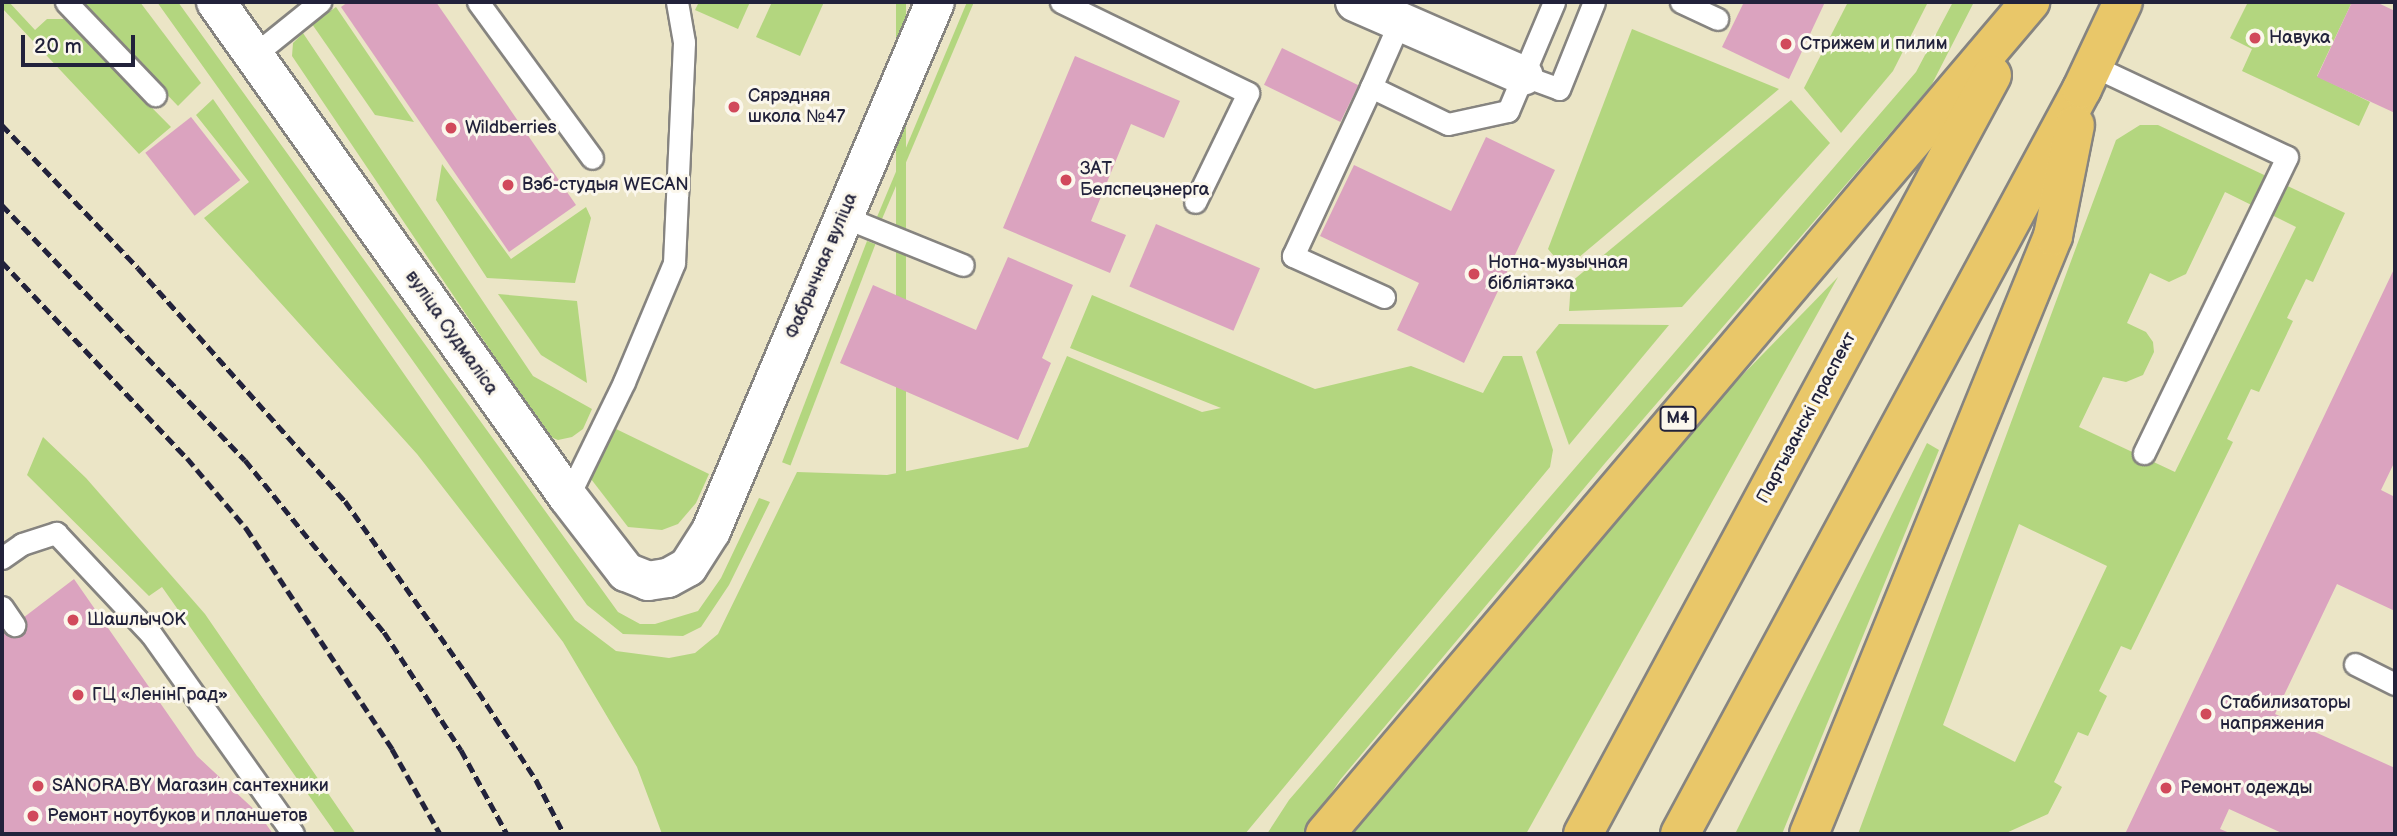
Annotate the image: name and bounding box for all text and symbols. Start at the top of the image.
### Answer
scale bar [24,21,138,65]
place label: Навука [2269,27,2331,49]
marker: Навука [2247,30,2263,46]
place label: Стрижем и пилим [1800,33,1948,55]
text: 20 m [34,34,82,59]
marker: Стрижем и пилим [1778,36,1794,52]
place label: Сярэдняя школа №47 [748,86,845,128]
marker: Сярэдняя школа №47 [726,99,742,115]
place label: Wildberries [465,117,557,139]
marker: Wildberries [443,120,459,136]
place label: ЗАТ Белспецэнерга [1080,159,1209,202]
marker: ЗАТ Белспецэнерга [1058,172,1074,188]
place label: Вэб-студыя WECAN [522,174,689,196]
marker: Вэб-студыя WECAN [500,177,516,193]
street label: Фабрычная вуліца [782,190,862,342]
place label: Нотна-музычная бібліятэка [1488,253,1628,296]
marker: Нотна-музычная бібліятэка [1466,266,1482,282]
street label: вуліца Судмаліса [400,267,502,399]
street label: Партызанскі праспект [1753,329,1861,507]
road number: М4 [1659,406,1697,432]
place label: ШашлычОК [87,609,186,631]
marker: ШашлычОК [65,612,81,628]
place label: ГЦ «ЛенінГрад» [92,684,228,706]
marker: ГЦ «ЛенінГрад» [70,687,86,703]
place label: Стабилизаторы напряжения [2220,693,2351,736]
marker: Стабилизаторы напряжения [2198,706,2214,722]
place label: SANORA.BY Магазин сантехники [52,775,329,797]
place label: Ремонт одежды [2180,777,2312,799]
marker: SANORA.BY Магазин сантехники [30,778,46,794]
marker: Ремонт одежды [2158,780,2174,796]
place label: Ремонт ноутбуков и планшетов [47,805,308,827]
marker: Ремонт ноутбуков и планшетов [25,808,41,824]

